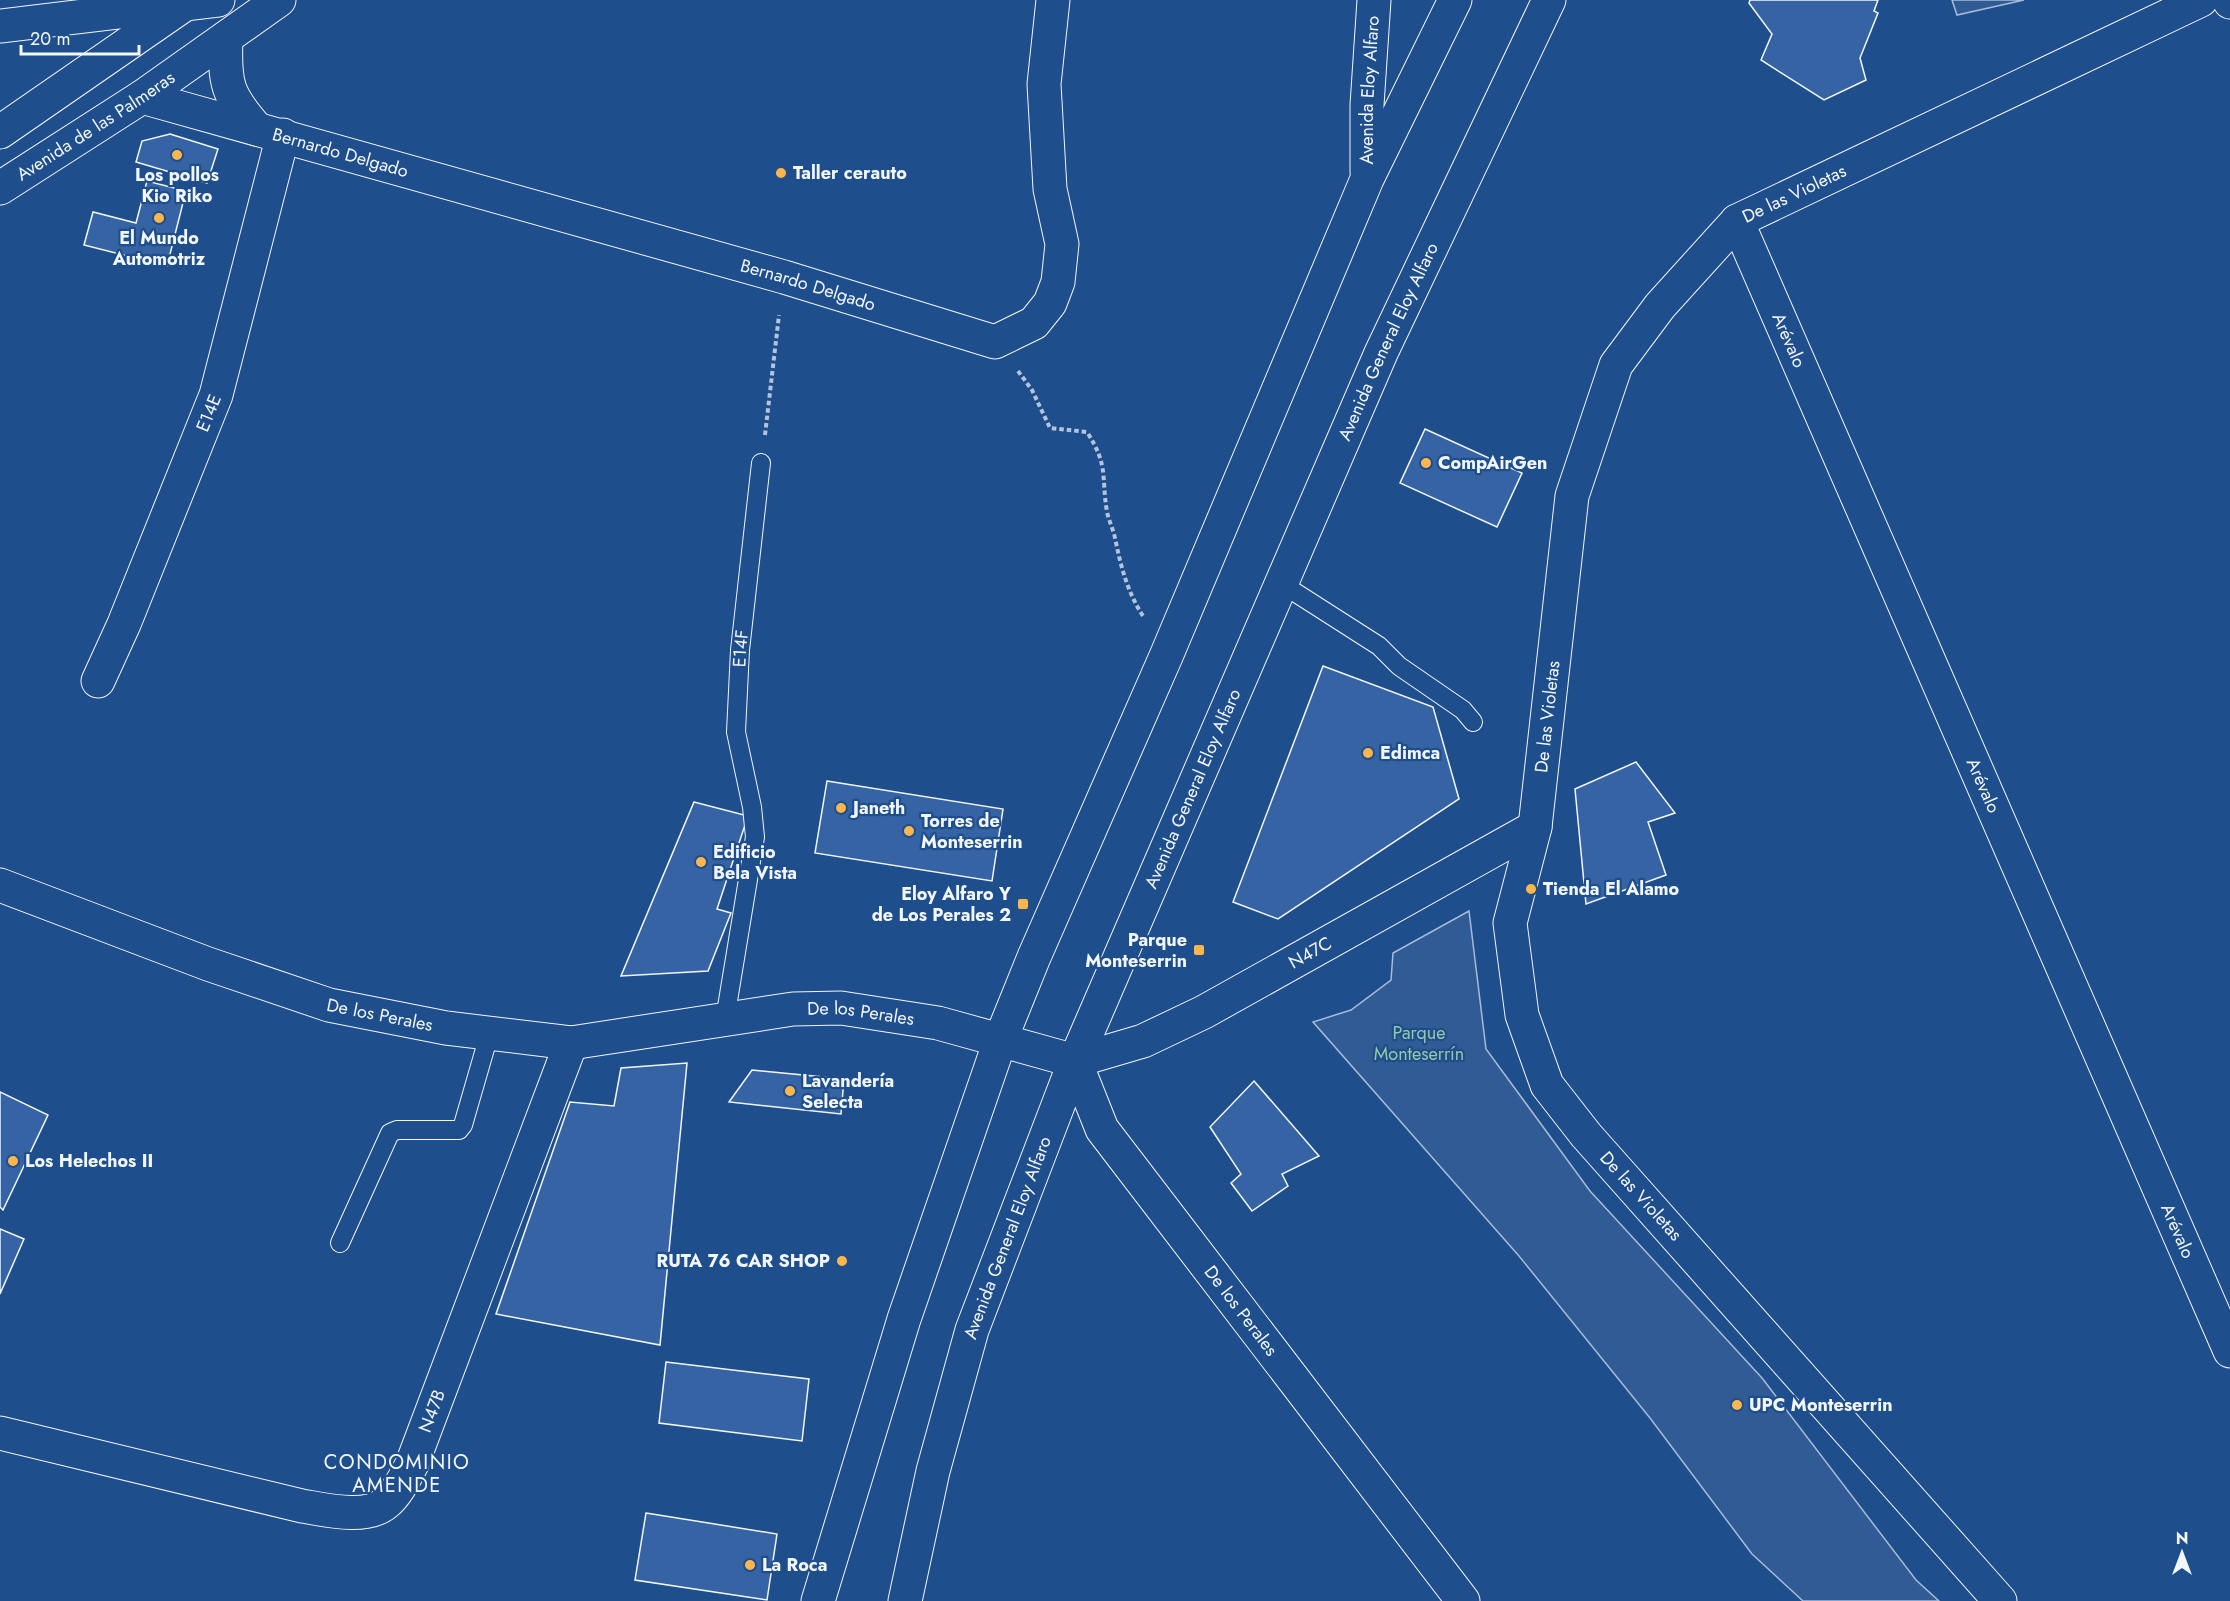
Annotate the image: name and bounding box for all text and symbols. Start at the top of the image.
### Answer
street label: Avenida Eloy Alfaro [1354,15,1386,164]
scale bar [21,18,140,56]
text: 20 m [30,26,70,52]
street label: Avenida de las Palmeras [11,65,180,187]
street label: Bernardo Delgado [269,121,411,184]
marker: Los pollos Kio Riko [170,148,184,162]
street label: De las Violetas [1738,158,1851,230]
place label: Taller cerauto [793,160,907,186]
place label: Los pollos Kio Riko [135,162,219,209]
marker: Taller cerauto [774,166,788,180]
marker: El Mundo Automotriz [152,211,166,225]
place label: El Mundo Automotriz [112,225,206,272]
street label: Avenida General Eloy Alfaro [1332,238,1445,445]
street label: Bernardo Delgado [737,252,879,318]
street label: Arévalo [1766,309,1812,372]
street label: E14E [190,390,228,436]
place label: CompAirGen [1438,450,1547,476]
marker: CompAirGen [1419,456,1433,470]
street label: E14F [726,628,755,668]
street label: De las Violetas [1528,659,1566,774]
street label: Avenida General Eloy Alfaro [1138,685,1247,893]
place label: Edimca [1380,740,1440,766]
marker: Edimca [1361,746,1375,760]
street label: Arévalo [1960,754,2007,817]
place label: Janeth [850,795,905,821]
marker: Janeth [834,801,848,815]
place label: Torres de Monteserrin [921,808,1023,855]
marker: Torres de Monteserrin [902,824,916,838]
place label: Edificio Bela Vista [713,839,797,886]
marker: Edificio Bela Vista [694,855,708,869]
place label: Tienda El Alamo [1543,876,1680,902]
place label: Eloy Alfaro Y de Los Perales 2 [872,881,1011,928]
marker: Tienda El Alamo [1524,882,1538,896]
marker: Eloy Alfaro Y de Los Perales 2 [1016,897,1030,911]
place label: Parque Monteserrin [1085,927,1187,974]
street label: N47C [1284,930,1337,975]
marker: Parque Monteserrin [1192,943,1206,957]
street label: De los Perales [324,992,435,1038]
street label: De los Perales [807,995,916,1032]
park label: Parque Monteserrín [1374,1020,1464,1067]
place label: Lavandería Selecta [802,1068,894,1115]
marker: Lavandería Selecta [783,1084,797,1098]
street label: Avenida General Eloy Alfaro [957,1132,1058,1342]
street label: De las Violetas [1594,1146,1688,1246]
place label: Los Helechos II [25,1148,153,1174]
marker: Los Helechos II [6,1154,20,1168]
street label: Arévalo [2154,1199,2201,1263]
place label: RUTA 76 CAR SHOP [656,1248,830,1274]
marker: RUTA 76 CAR SHOP [835,1254,849,1268]
street label: De los Perales [1198,1260,1284,1361]
street label: N47B [412,1386,452,1436]
place label: UPC Monteserrin [1749,1392,1893,1418]
marker: UPC Monteserrin [1730,1398,1744,1412]
district label: CONDOMINIO AMENDE [324,1448,470,1500]
north arrow [2152,1523,2212,1583]
text: N [2176,1527,2188,1550]
place label: La Roca [762,1552,827,1578]
marker: La Roca [743,1558,757,1572]

